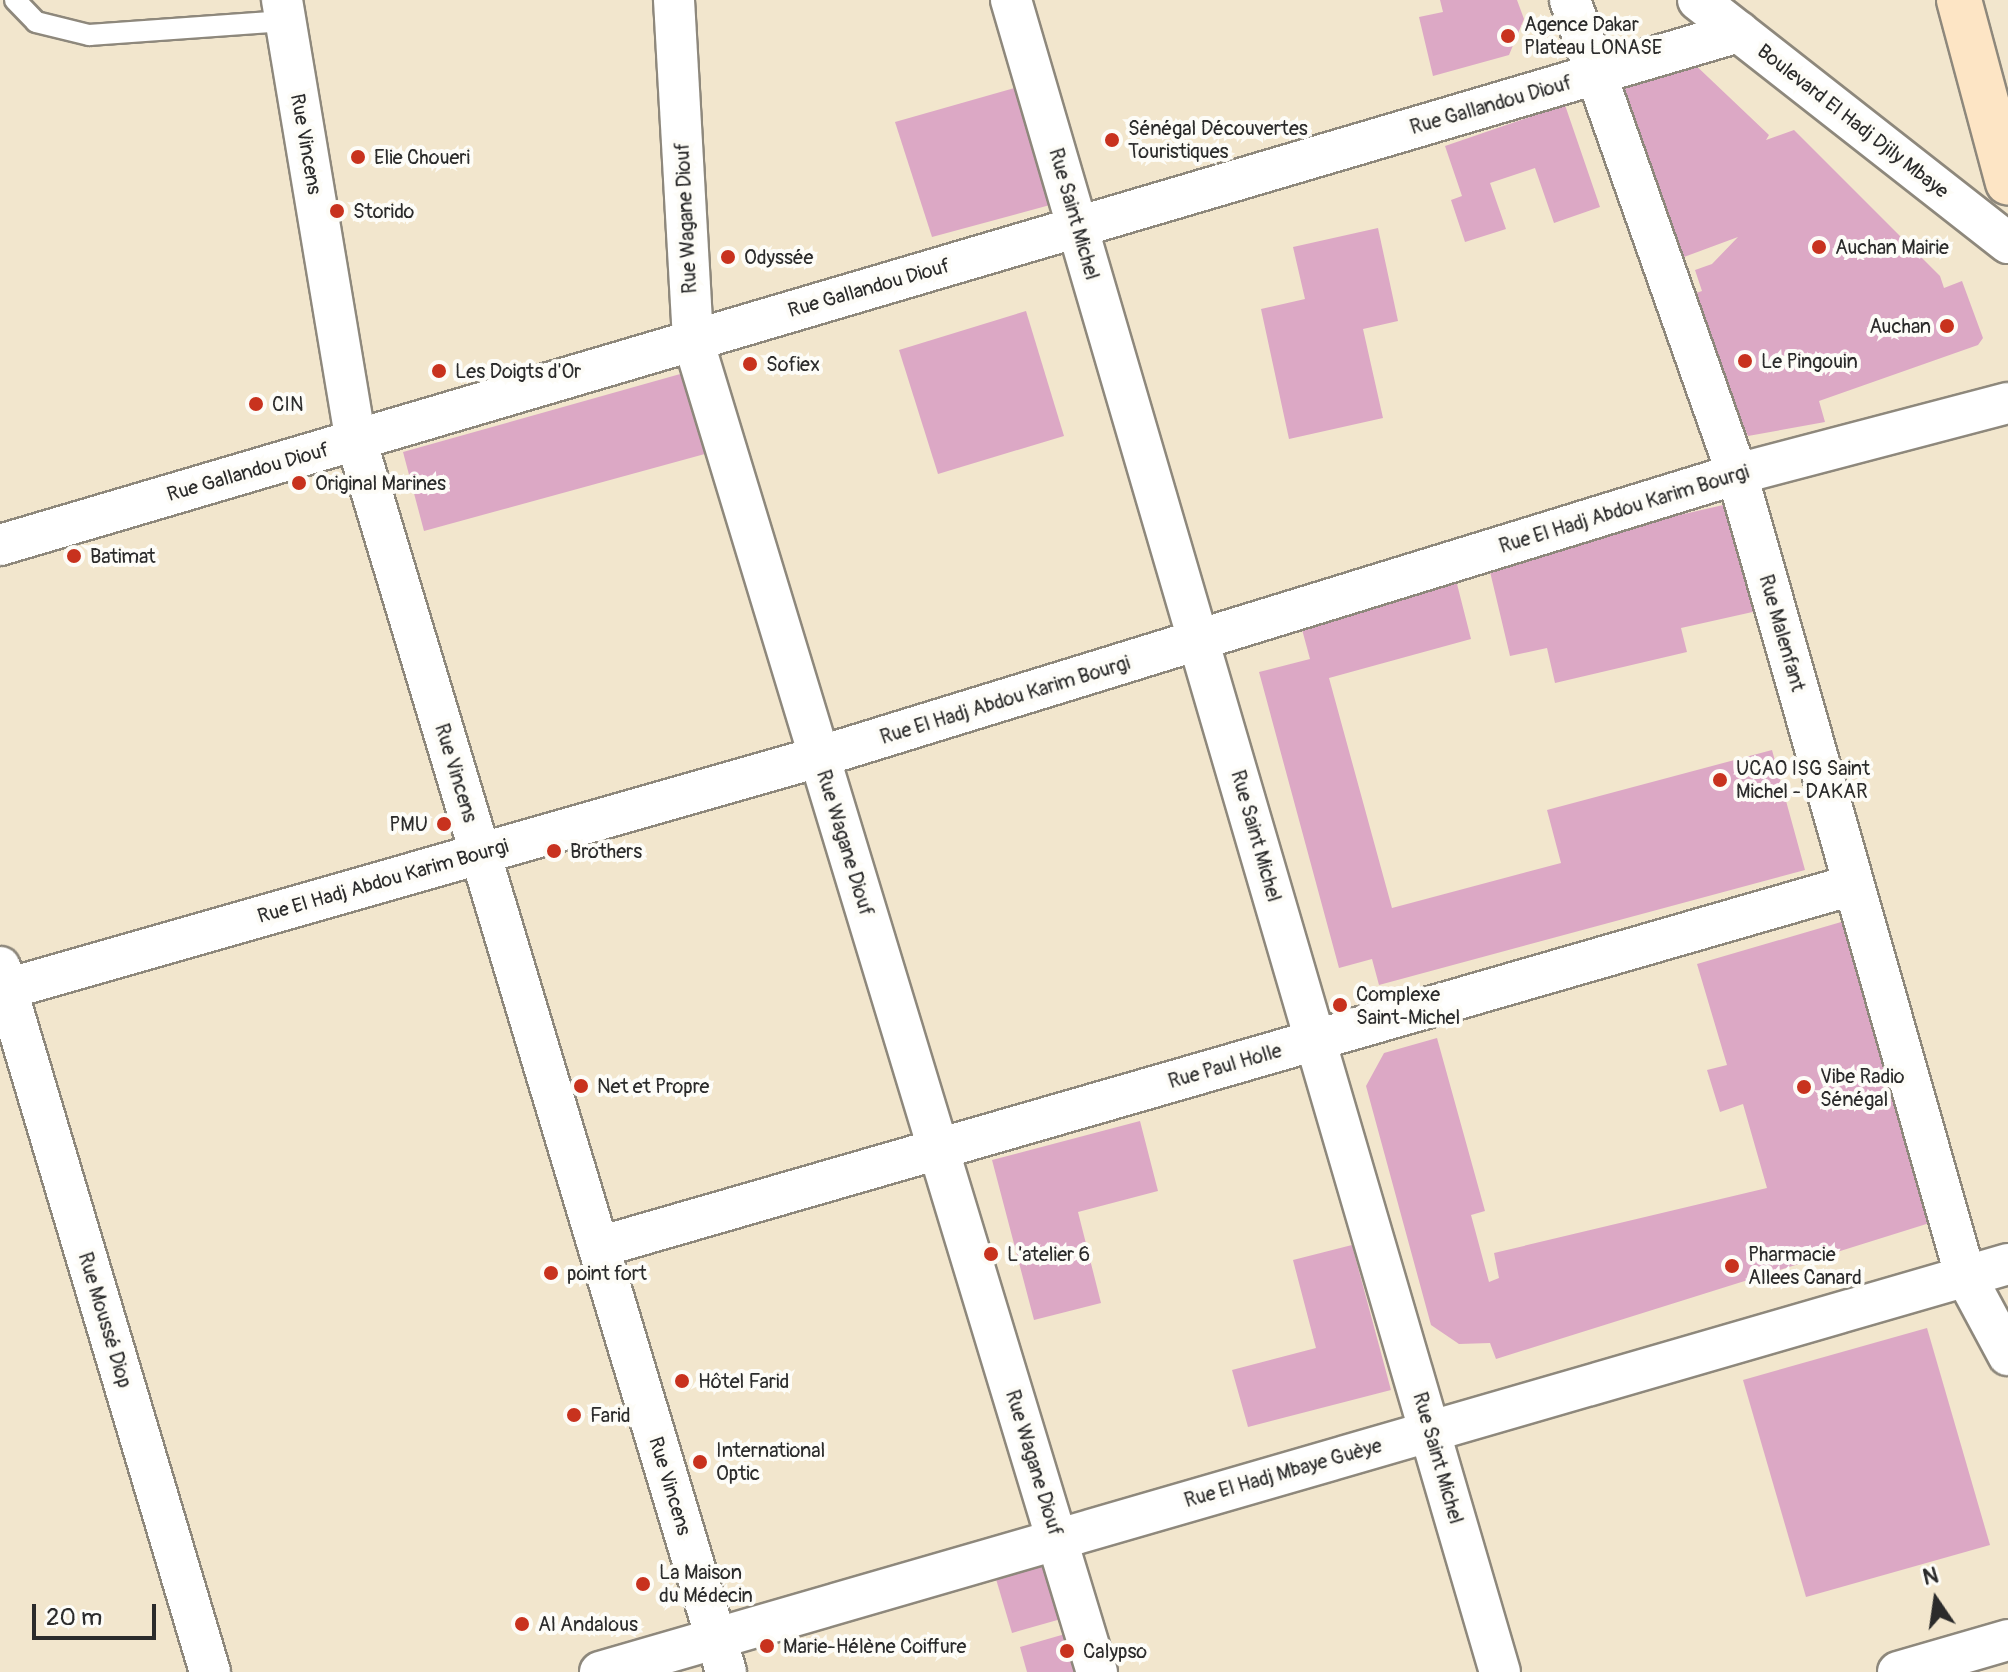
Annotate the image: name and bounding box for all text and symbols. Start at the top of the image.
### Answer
place label: Agence Dakar Plateau LONASE [1524,12,1662,59]
marker: Agence Dakar Plateau LONASE [1499,27,1517,45]
street label: Boulevard El Hadj Djily Mbaye [1753,39,1953,203]
street label: Rue Gallandou Diouf [1407,70,1575,140]
street label: Rue Vincens [285,92,327,196]
place label: Sénégal Découvertes Touristiques [1128,116,1308,163]
marker: Sénégal Découvertes Touristiques [1103,131,1121,149]
street label: Rue Wagane Diouf [670,142,702,294]
place label: Elie Choueri [374,145,470,169]
street label: Rue Saint Michel [1044,145,1104,283]
marker: Elie Choueri [349,148,367,166]
place label: Storido [353,199,414,223]
marker: Storido [328,202,346,220]
place label: Auchan Mairie [1835,235,1949,259]
marker: Auchan Mairie [1810,238,1828,256]
place label: Odyssée [744,245,813,269]
marker: Odyssée [719,248,737,266]
street label: Rue Gallandou Diouf [785,253,953,323]
place label: Auchan [1869,314,1931,338]
marker: Auchan [1938,317,1956,335]
place label: Le Pingouin [1761,349,1858,373]
place label: Sofiex [766,352,820,376]
marker: Le Pingouin [1736,352,1754,370]
marker: Sofiex [741,355,759,373]
place label: Les Doigts d'Or [455,359,581,383]
marker: Les Doigts d'Or [430,362,448,380]
place label: CIN [272,392,303,416]
marker: CIN [247,395,265,413]
street label: Rue Gallandou Diouf [164,437,332,507]
street label: Rue El Hadj Abdou Karim Bourgi [1496,460,1752,558]
place label: Original Marines [315,471,446,495]
marker: Original Marines [290,474,308,492]
place label: Batimat [90,544,156,568]
marker: Batimat [65,547,83,565]
street label: Rue Malenfant [1754,572,1810,694]
street label: Rue El Hadj Abdou Karim Bourgi [877,651,1133,749]
street label: Rue Vincens [430,721,482,825]
place label: UCAO ISG Saint Michel - DAKAR [1736,756,1870,803]
street label: Rue Wagane Diouf [811,767,879,919]
street label: Rue Saint Michel [1226,767,1286,905]
marker: UCAO ISG Saint Michel - DAKAR [1711,771,1729,789]
place label: PMU [389,812,428,836]
marker: PMU [435,815,453,833]
street label: Rue El Hadj Abdou Karim Bourgi [255,834,511,928]
place label: Brothers [570,839,642,863]
marker: Brothers [545,842,563,860]
place label: Complexe Saint-Michel [1356,982,1460,1029]
marker: Complexe Saint-Michel [1331,996,1349,1014]
street label: Rue Paul Holle [1165,1038,1285,1094]
place label: Vibe Radio Sénégal [1820,1064,1905,1111]
place label: Net et Propre [597,1074,709,1098]
marker: Net et Propre [572,1077,590,1095]
marker: Vibe Radio Sénégal [1795,1078,1813,1096]
place label: L'atelier 6 [1007,1242,1090,1266]
place label: Pharmacie Allees Canard [1748,1242,1862,1289]
marker: L'atelier 6 [982,1245,1000,1263]
street label: Rue Moussé Diop [73,1249,137,1391]
marker: Pharmacie Allees Canard [1723,1257,1741,1275]
place label: point fort [567,1261,647,1285]
marker: point fort [542,1264,560,1282]
place label: Hôtel Farid [698,1369,789,1393]
marker: Hôtel Farid [673,1372,691,1390]
street label: Rue Wagane Diouf [1000,1387,1068,1539]
street label: Rue Saint Michel [1408,1389,1468,1527]
place label: Farid [590,1403,631,1427]
marker: Farid [565,1406,583,1424]
street label: Rue El Hadj Mbaye Guèye [1181,1433,1385,1513]
street label: Rue Vincens [644,1434,696,1538]
place label: International Optic [716,1438,825,1485]
marker: International Optic [691,1453,709,1471]
place label: La Maison du Médecin [659,1560,753,1607]
north arrow [1896,1560,1976,1640]
text: N [1920,1561,1941,1592]
marker: La Maison du Médecin [634,1575,652,1593]
scale bar [36,1588,160,1638]
text: 20 m [46,1603,102,1632]
place label: Al Andalous [538,1612,638,1636]
marker: Al Andalous [513,1615,531,1633]
place label: Marie-Hélène Coiffure [783,1634,966,1658]
marker: Marie-Hélène Coiffure [758,1637,776,1655]
place label: Calypso [1083,1639,1147,1663]
marker: Calypso [1058,1642,1076,1660]

